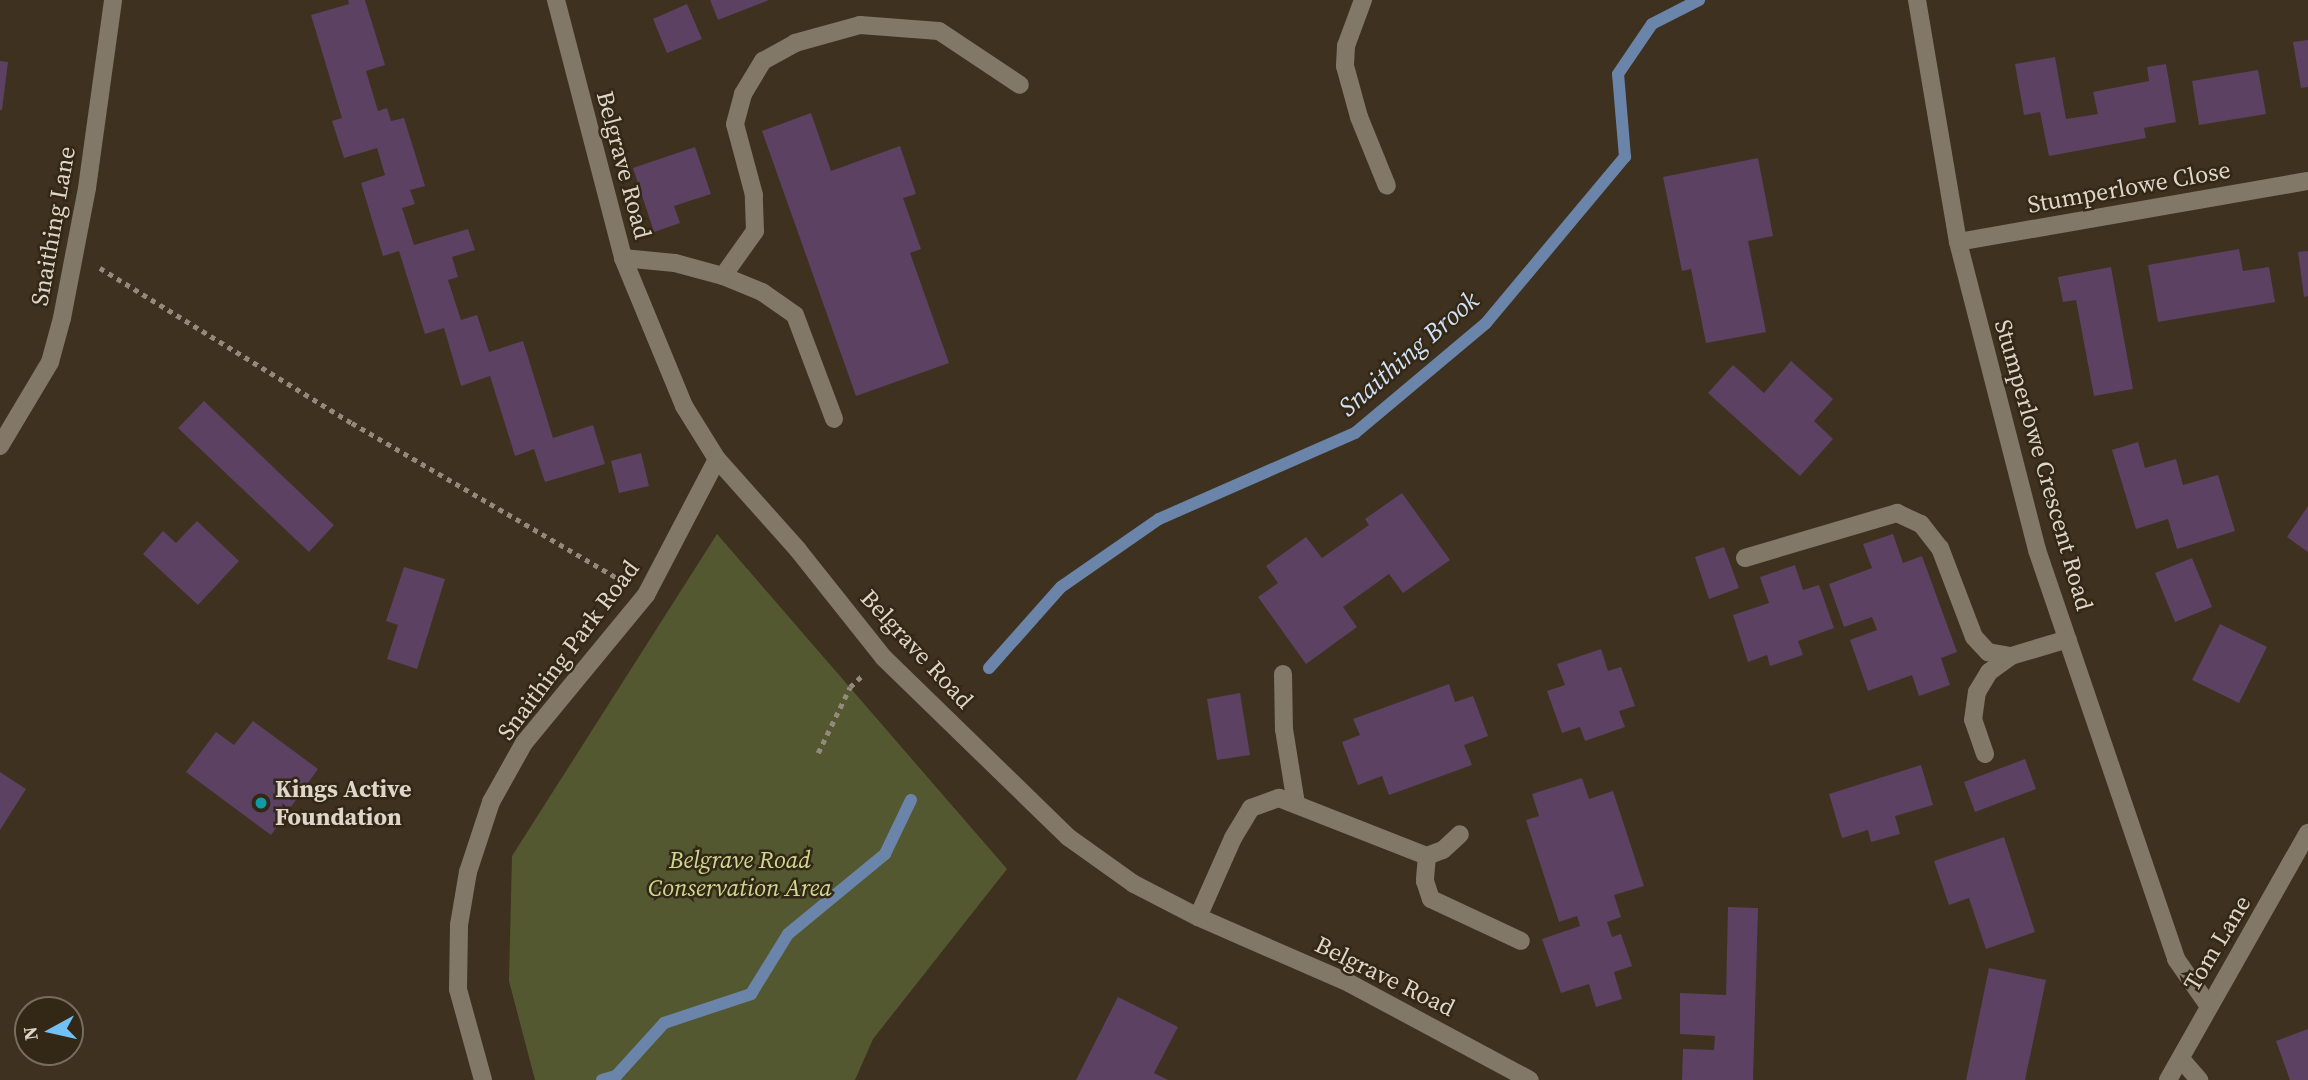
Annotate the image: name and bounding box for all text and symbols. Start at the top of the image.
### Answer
street label: Belgrave Road [590,88,658,242]
street label: Snaithing Lane [25,144,81,308]
street label: Stumperlowe Close [2025,155,2233,219]
water label: Snaithing Brook [1333,285,1485,423]
street label: Stumperlowe Crescent Road [1989,316,2099,614]
street label: Snaithing Park Road [491,555,645,745]
street label: Belgrave Road [855,584,979,714]
place label: Kings Active Foundation [275,775,412,831]
marker: Kings Active Foundation [253,795,269,811]
park label: Belgrave Road Conservation Area [648,846,832,902]
street label: Tom Lane [2177,890,2257,996]
street label: Belgrave Road [1310,930,1460,1022]
north arrow [14,996,84,1066]
text: N [16,1025,44,1042]

